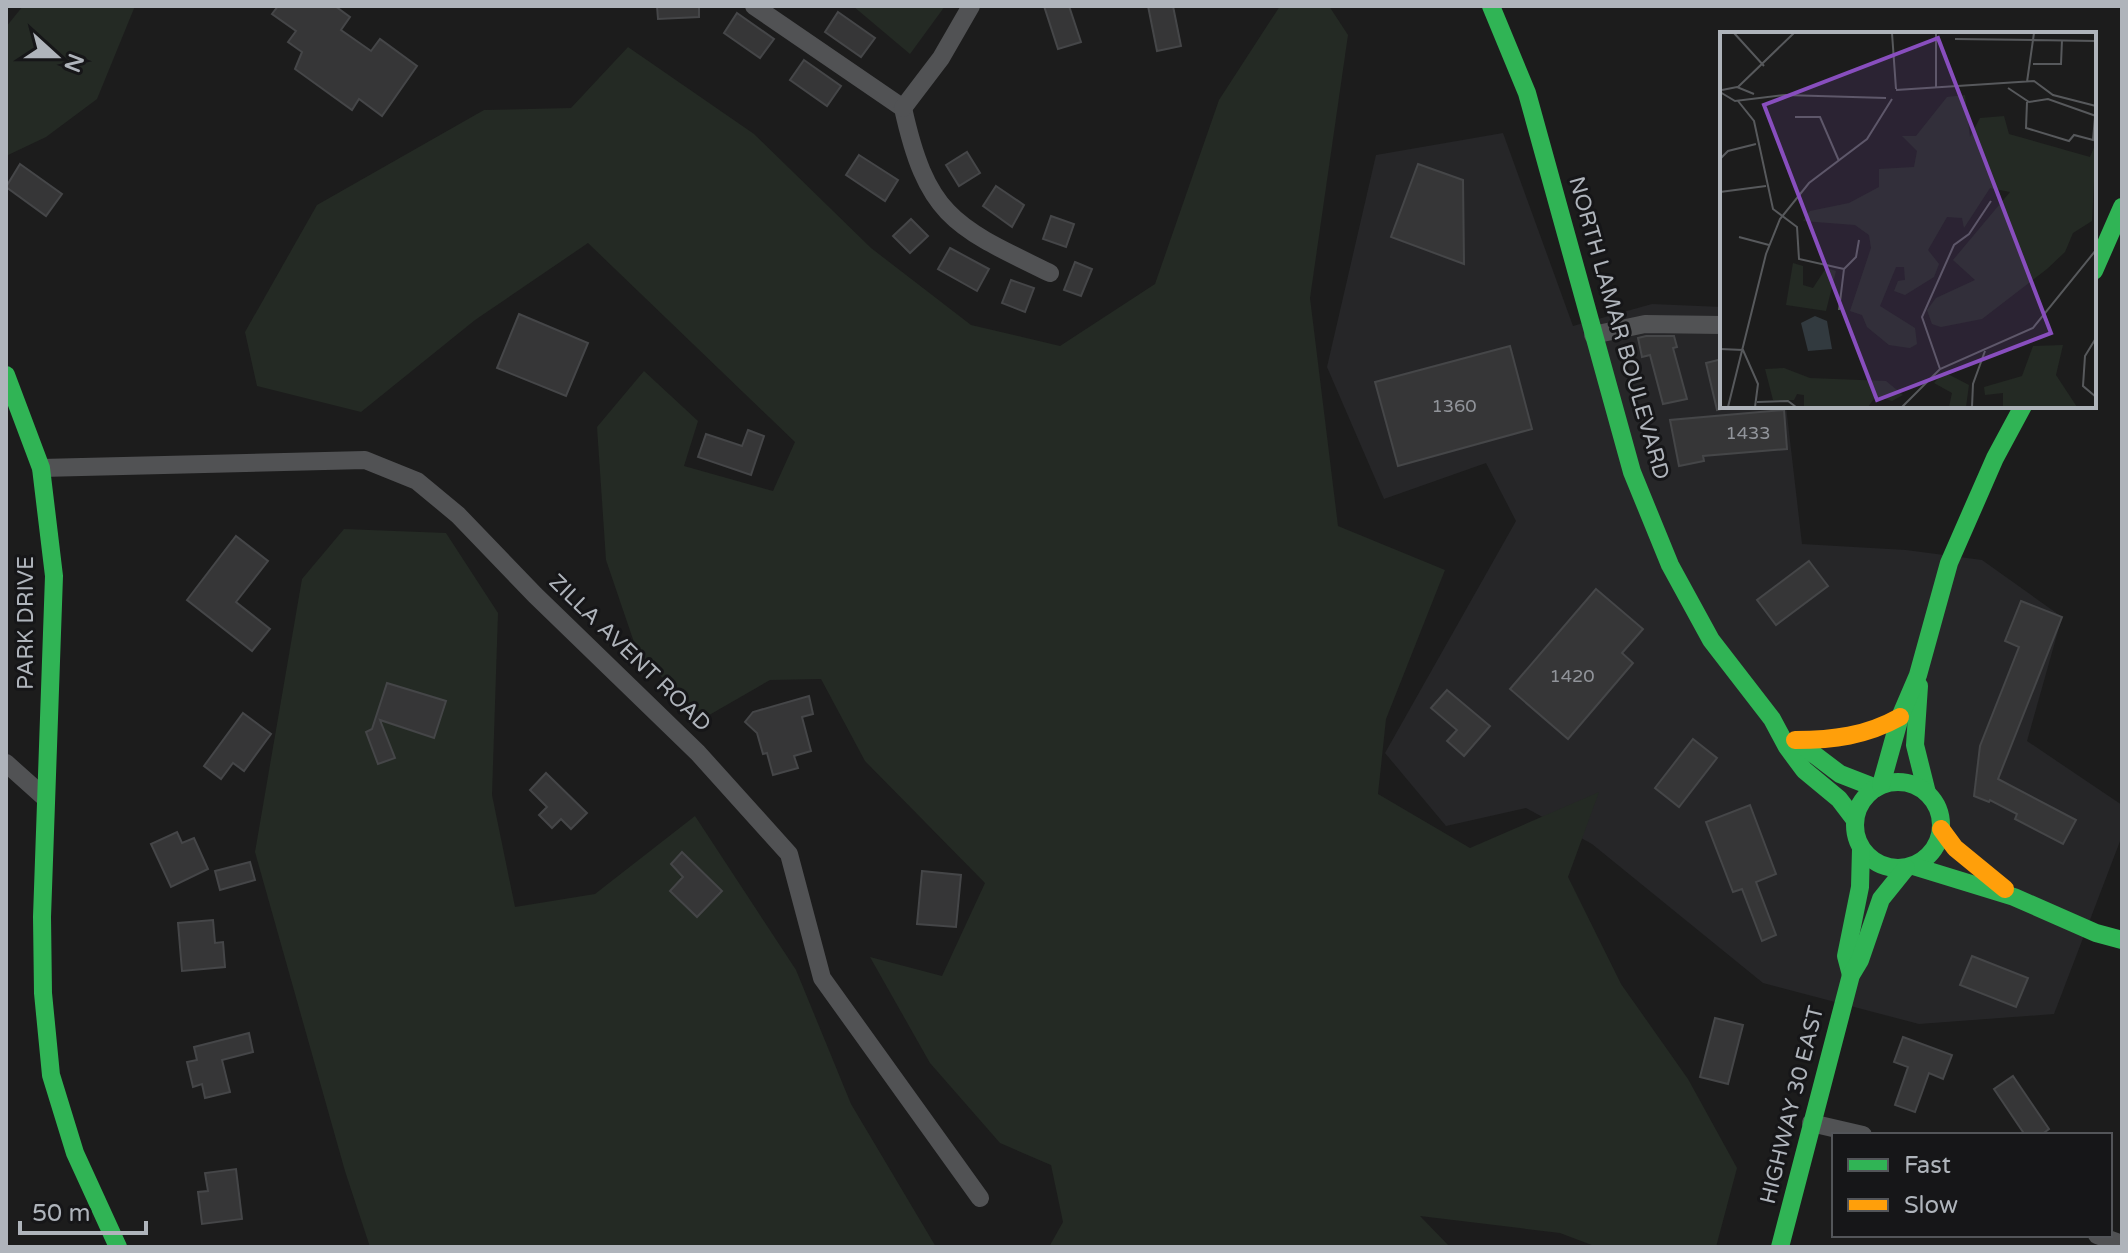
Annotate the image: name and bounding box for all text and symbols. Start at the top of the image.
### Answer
north arrow [16,16,96,96]
inset map [1720,32,2096,408]
text: N [58,50,89,76]
street label: NORTH LAMAR BOULEVARD [1563,173,1675,483]
house number: 1360 [1431,395,1477,417]
house number: 1433 [1725,422,1771,444]
street label: PARK DRIVE [13,556,39,690]
street label: ZILLA AVENT ROAD [544,569,716,737]
house number: 1420 [1549,665,1595,687]
street label: HIGHWAY 30 EAST [1755,1003,1829,1207]
legend [1832,1133,2112,1237]
text: Fast [1904,1151,1951,1180]
scale bar [20,1185,146,1235]
text: Slow [1904,1191,1958,1220]
text: 50 m [32,1199,90,1228]

